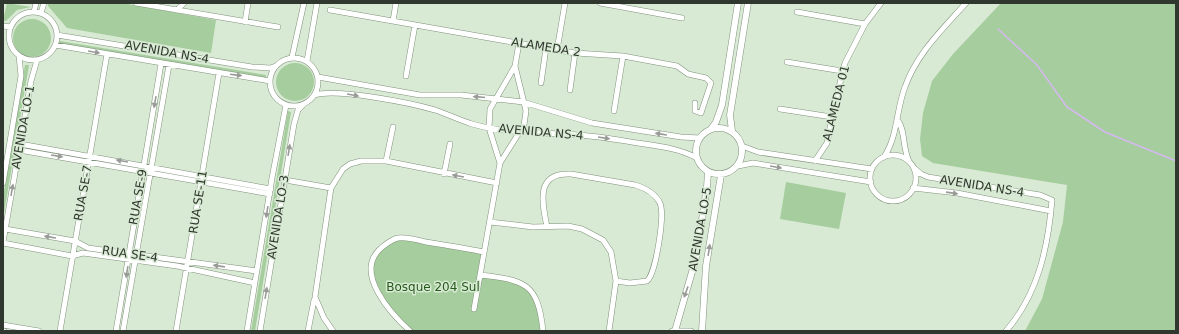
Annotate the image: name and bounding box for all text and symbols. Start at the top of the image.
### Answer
street label: ALAMEDA 2 [510,35,582,59]
street label: AVENIDA NS-4 [124,38,210,66]
one-way arrow [88,49,100,55]
street label: ALAMEDA 01 [820,64,852,142]
one-way arrow [230,72,242,78]
street label: AVENIDA LO-1 [9,84,37,170]
one-way arrow [347,92,359,98]
one-way arrow [473,93,485,100]
one-way arrow [151,96,157,108]
street label: AVENIDA NS-4 [498,121,584,143]
one-way arrow [655,131,667,137]
one-way arrow [598,135,610,141]
one-way arrow [287,144,293,157]
one-way arrow [51,153,63,159]
one-way arrow [116,158,128,164]
street label: RUA SE-7 [71,164,95,222]
one-way arrow [770,164,782,170]
street label: RUA SE-9 [126,168,150,226]
street label: RUA SE-11 [186,169,210,235]
street label: AVENIDA NS-4 [939,172,1025,200]
one-way arrow [452,173,465,179]
street label: AVENIDA LO-3 [264,174,292,260]
one-way arrow [9,184,15,196]
street label: AVENIDA LO-5 [686,186,714,272]
one-way arrow [946,190,958,196]
one-way arrow [264,206,270,218]
one-way arrow [44,234,56,240]
street label: RUA SE-4 [101,243,159,265]
one-way arrow [706,244,712,256]
one-way arrow [213,263,225,269]
one-way arrow [124,266,130,278]
park label: Bosque 204 Sul [386,280,480,294]
one-way arrow [263,286,269,299]
one-way arrow [683,286,689,298]

